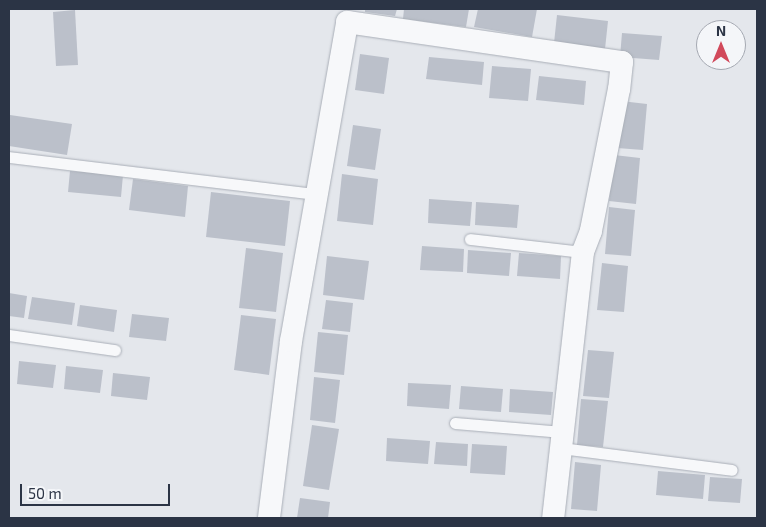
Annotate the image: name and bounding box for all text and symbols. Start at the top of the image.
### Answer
north arrow [696,20,746,70]
text: N [716,22,726,39]
scale bar [22,474,172,506]
text: 50 m [28,484,62,502]

